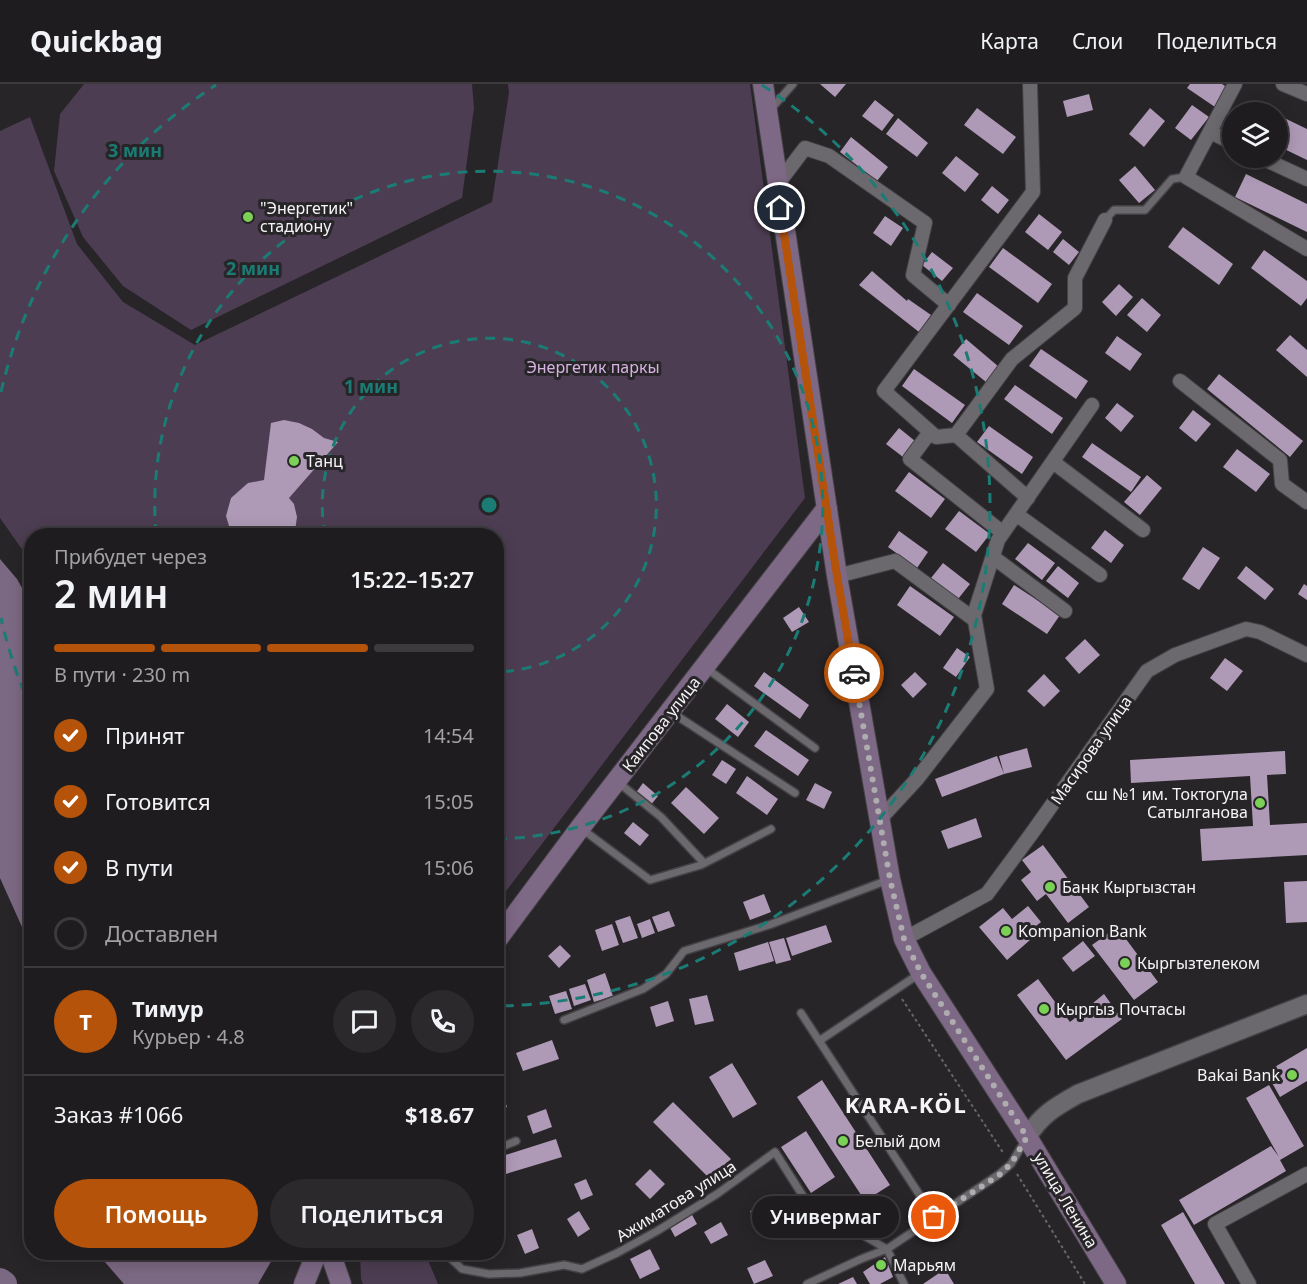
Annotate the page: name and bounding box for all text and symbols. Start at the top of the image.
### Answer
text: Quickbag [30,22,163,60]
text: Карта [980,27,1039,55]
text: Слои [1072,27,1123,55]
text: Поделиться [1156,27,1277,55]
map controls [1222,102,1288,168]
button: layers [1222,102,1288,168]
text: 3 мин [108,138,162,162]
pin [754,182,805,233]
icon: home [763,191,796,224]
place label: "Энергетик" стадиону [260,197,353,237]
marker: "Энергетик" стадиону [241,210,255,224]
text: 2 мин [226,256,280,280]
park label: Энергетик паркы [526,356,660,378]
text: 1 мин [344,374,398,398]
place label: Танц [306,450,343,472]
marker: Танц [287,454,301,468]
centre of rings [479,495,499,515]
text: Прибудет через [54,543,207,570]
text: 15:22–15:27 [350,564,474,594]
text: 2 мин [54,566,169,619]
courier [824,643,884,703]
icon: car [838,657,871,690]
text: В пути · 230 m [54,661,190,688]
street label: Каипова улица [617,672,705,776]
street label: Масирова улица [1045,691,1137,809]
icon: check [54,719,87,752]
text: Принят [105,720,185,750]
text: 14:54 [423,722,474,749]
place label: сш №1 им. Токтогула Сатылганова [1086,783,1248,823]
icon: check [54,785,87,818]
text: Готовится [105,786,211,816]
text: 15:05 [423,788,474,815]
marker: сш №1 им. Токтогула Сатылганова [1253,796,1267,810]
icon: check [54,851,87,884]
text: В пути [105,852,173,882]
text: 15:06 [423,854,474,881]
place label: Банк Кыргызстан [1062,876,1196,898]
marker: Банк Кыргызстан [1043,880,1057,894]
text: Доставлен [105,918,218,948]
place label: Kompanion Bank [1018,920,1147,942]
marker: Kompanion Bank [999,924,1013,938]
place label: Кыргызтелеком [1137,952,1260,974]
marker: Кыргызтелеком [1118,956,1132,970]
button: chat [333,990,396,1053]
button: phone [411,990,474,1053]
text: Тимур [132,993,204,1023]
place label: Кыргыз Почтасы [1056,998,1186,1020]
marker: Кыргыз Почтасы [1037,1002,1051,1016]
text: Т [79,1006,92,1036]
text: Курьер · 4.8 [132,1023,245,1050]
place label: Bakai Bank [1197,1064,1280,1086]
marker: Bakai Bank [1285,1068,1299,1082]
district label: KARA-KÖL [845,1089,967,1119]
text: Заказ #1066 [54,1099,183,1129]
text: $18.67 [405,1099,474,1129]
place label: Белый дом [855,1130,941,1152]
marker: Белый дом [836,1134,850,1148]
street label: улица Ленина [1029,1148,1103,1252]
street label: Ажиматова улица [612,1155,740,1247]
button: Помощь [54,1179,258,1248]
button: Поделиться [270,1179,474,1248]
pin [908,1191,959,1242]
callout: Универмаг [751,1196,898,1238]
icon: bag [917,1200,950,1233]
text: Универмаг [770,1203,881,1230]
place label: Марьям [893,1254,956,1276]
marker: Марьям [874,1258,888,1272]

